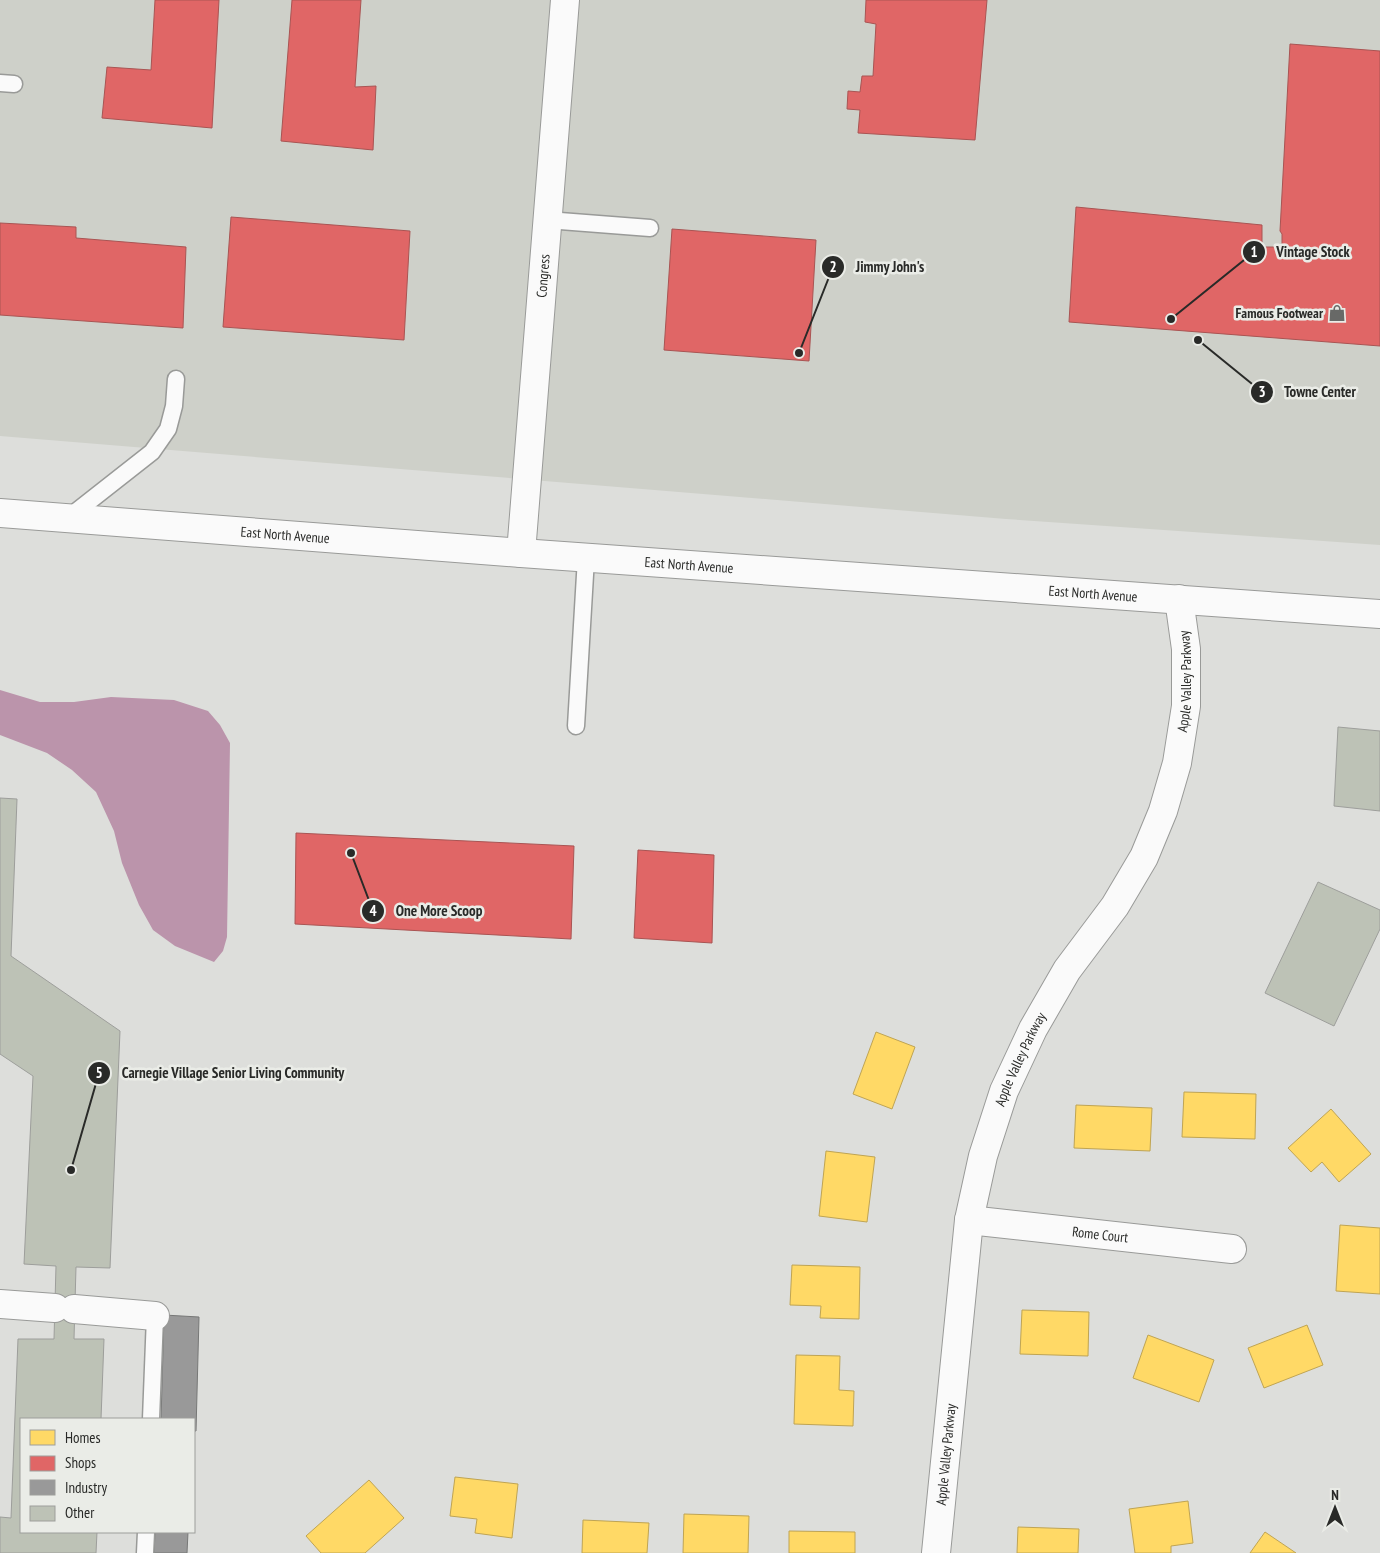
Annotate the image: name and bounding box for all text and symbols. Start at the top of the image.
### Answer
callout: Vintage Stock [1242,237,1360,267]
text: 1 [1250,242,1258,261]
text: Vintage Stock [1275,242,1351,261]
callout: Jimmy John's [820,252,934,282]
street label: Congress [532,253,554,298]
text: 2 [829,257,837,276]
text: Jimmy John's [855,257,924,276]
shop icon: Famous Footwear [1327,303,1347,323]
place label: Famous Footwear [1236,304,1324,322]
callout: Towne Center [1249,377,1366,407]
text: 3 [1258,382,1266,401]
text: Towne Center [1284,382,1357,401]
street label: East North Avenue [240,523,330,547]
street label: East North Avenue [644,553,734,577]
street label: East North Avenue [1048,581,1138,606]
street label: Apple Valley Parkway [1173,629,1195,733]
callout: One More Scoop [361,896,492,926]
text: 4 [369,901,377,920]
text: One More Scoop [396,901,483,920]
street label: Apple Valley Parkway [991,1008,1050,1108]
callout: Carnegie Village Senior Living Community [87,1058,355,1088]
text: 5 [95,1063,103,1082]
text: Carnegie Village Senior Living Community [122,1063,345,1082]
street label: Rome Court [1071,1222,1129,1247]
street label: Apple Valley Parkway [932,1402,960,1506]
legend [20,1418,195,1533]
text: Homes [65,1428,101,1447]
text: Shops [65,1453,96,1472]
text: Industry [65,1478,107,1497]
north arrow [1310,1483,1360,1533]
text: N [1331,1486,1339,1504]
text: Other [65,1503,95,1522]

